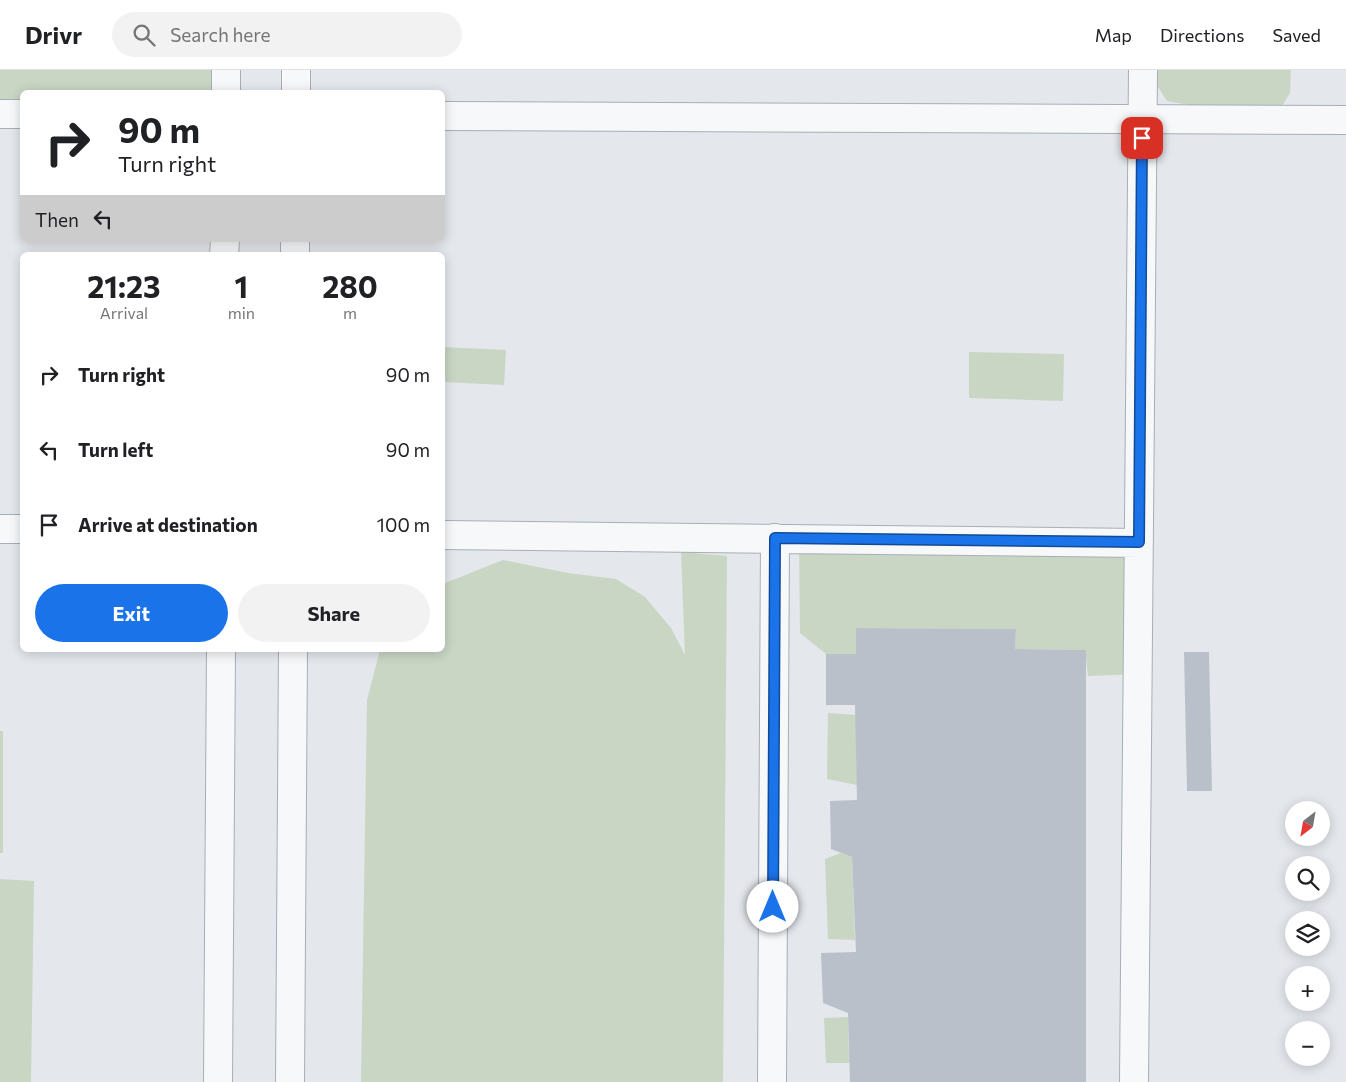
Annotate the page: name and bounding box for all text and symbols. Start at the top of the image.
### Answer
search box [112,12,462,57]
text: Drivr [25,20,82,49]
icon: search [130,21,158,49]
text: Search here [170,23,271,46]
text: Map [1095,24,1132,46]
text: Directions [1160,24,1244,46]
text: Saved [1272,24,1321,46]
text: 90 m [118,107,200,150]
icon: right [35,110,100,175]
pin [1121,117,1163,159]
icon: arrive [1128,124,1156,152]
text: Turn right [118,150,216,177]
icon: left [89,205,117,233]
text: Then [35,208,79,231]
text: 21:23 [87,267,160,304]
text: 1 [235,267,248,304]
text: 280 [322,267,378,304]
text: Arrival [100,303,148,322]
text: min [228,303,255,322]
text: m [343,303,357,322]
icon: right [35,361,63,389]
text: Turn right [78,363,165,386]
text: 90 m [386,363,430,386]
icon: left [35,436,63,464]
text: Turn left [78,438,153,461]
text: 90 m [386,438,430,461]
icon: arrive [35,511,63,539]
text: Arrive at destination [78,513,258,536]
text: 100 m [377,513,430,536]
button: Exit [35,584,228,642]
button: Share [238,584,430,642]
north arrow [1285,801,1330,846]
map controls [1285,801,1330,1066]
button: search [1285,856,1330,901]
position arrow [746,880,798,932]
button: layers [1285,911,1330,956]
button: + [1285,966,1330,1011]
button: − [1285,1021,1330,1066]

